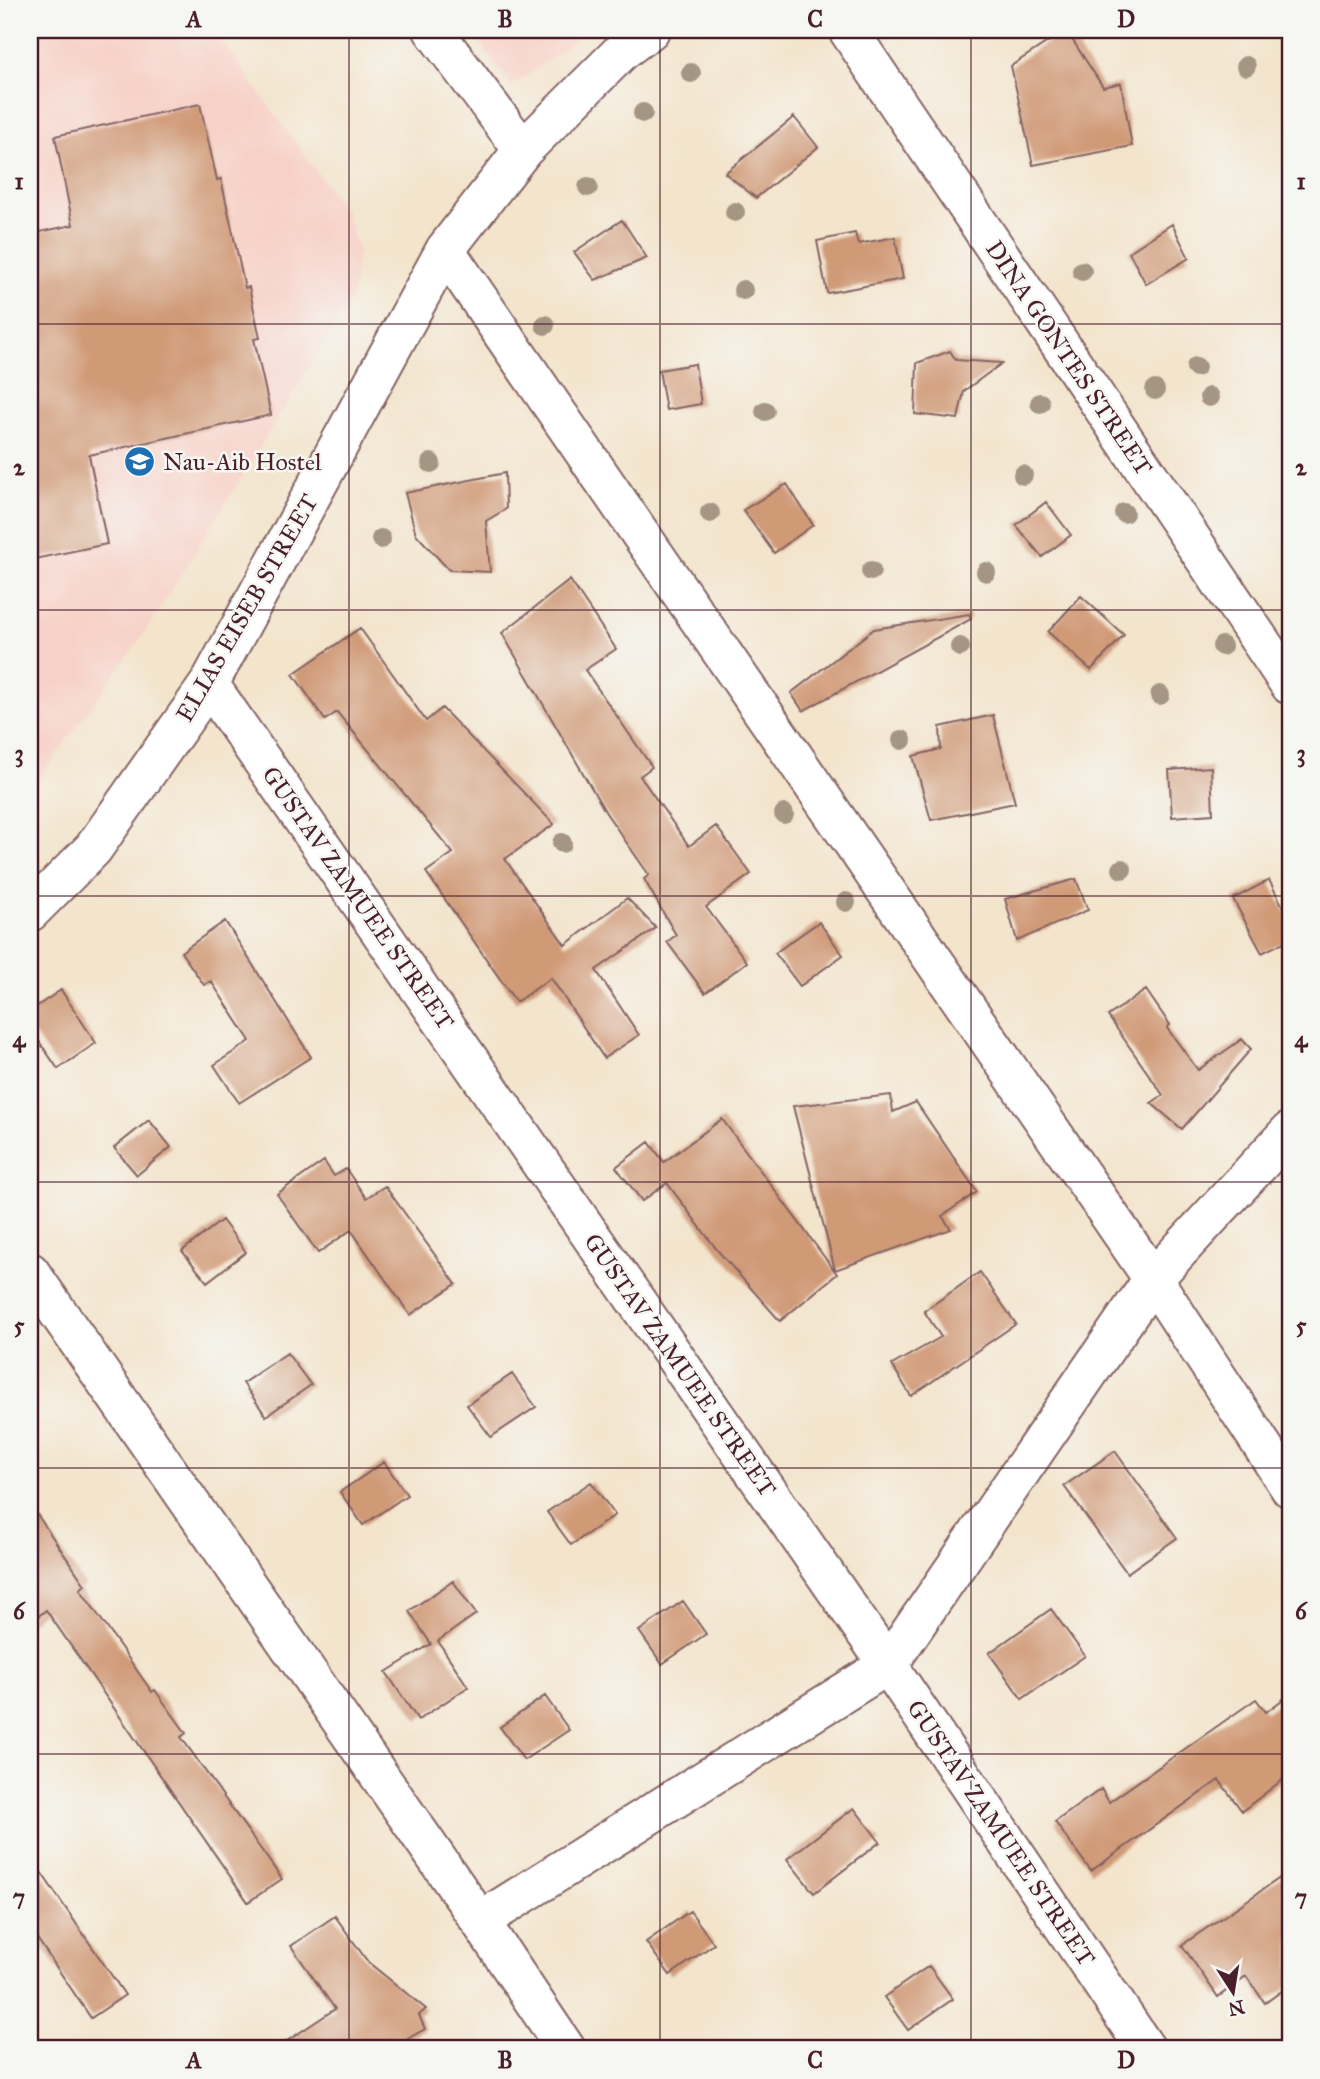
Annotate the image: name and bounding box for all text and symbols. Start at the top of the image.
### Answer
text: A [184,5,202,33]
text: B [497,5,513,33]
text: C [807,5,823,33]
text: D [1117,5,1135,33]
text: 1 [14,167,24,195]
text: 1 [1296,167,1306,195]
street label: DINA GONTES STREET [979,235,1159,481]
school or university icon: Nau-Aib Hostel [123,445,157,479]
place label: Nau-Aib Hostel [163,447,322,477]
text: 2 [13,453,25,481]
text: 2 [1295,453,1307,481]
street label: ELIAS EISEB STREET [170,489,324,727]
text: 3 [14,739,24,768]
text: 3 [1296,739,1306,768]
street label: GUSTAV ZAMUEE STREET [255,760,461,1036]
text: 4 [13,1025,27,1053]
text: 4 [1295,1025,1309,1053]
street label: GUSTAV ZAMUEE STREET [577,1227,783,1503]
text: 5 [14,1311,25,1339]
text: 5 [1296,1311,1307,1339]
text: 6 [13,1597,26,1625]
text: 6 [1295,1597,1308,1625]
street label: GUSTAV ZAMUEE STREET [901,1694,1101,1972]
text: 7 [13,1883,25,1911]
text: 7 [1295,1883,1307,1911]
north arrow [1198,1956,1268,2026]
text: N [1226,1995,1247,2021]
text: A [184,2046,202,2074]
text: B [497,2046,513,2074]
text: C [807,2046,823,2074]
text: D [1117,2046,1135,2074]

